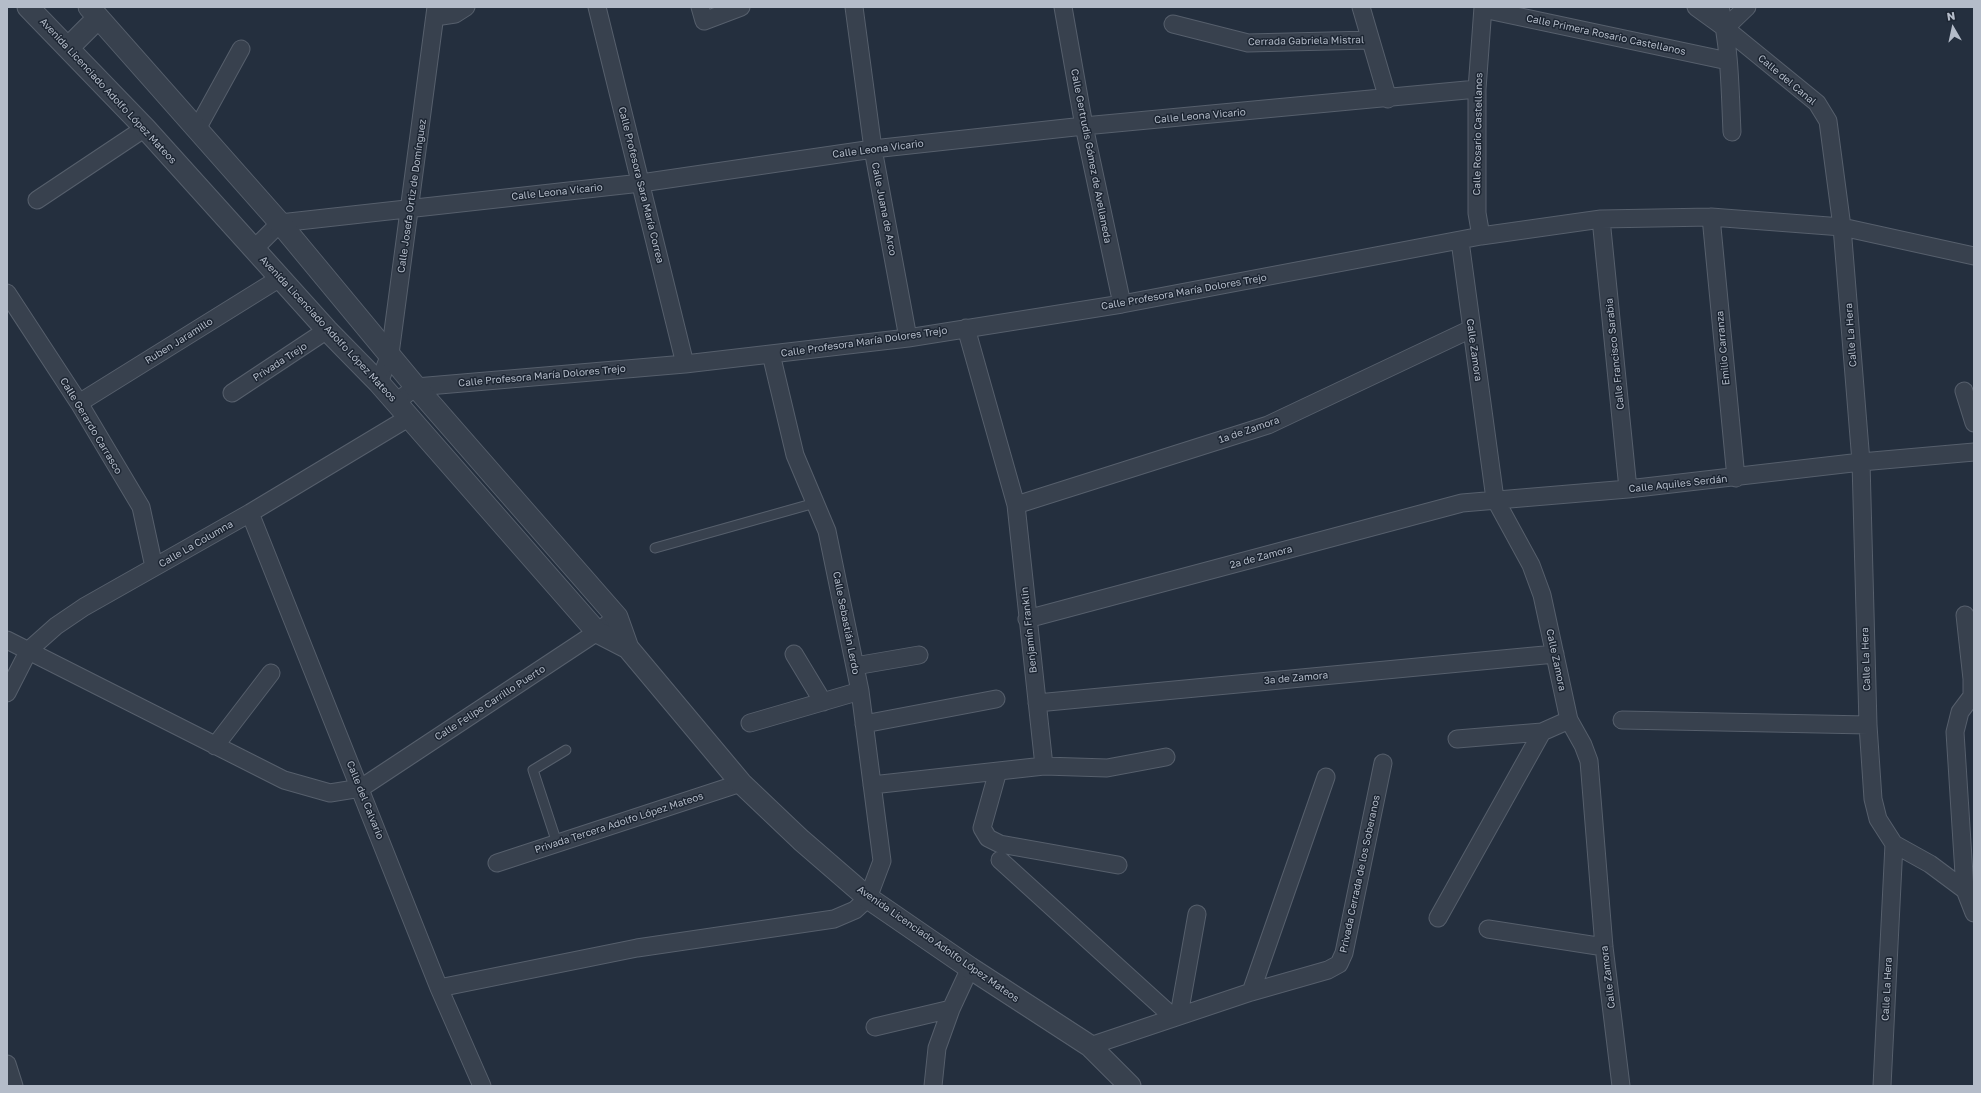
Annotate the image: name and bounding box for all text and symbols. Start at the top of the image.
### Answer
north arrow [1933,8,1973,48]
text: N [1946,9,1956,23]
street label: Calle Primera Rosario Castellanos [1525,12,1687,58]
street label: Avenida Licenciado Adolfo López Mateos [37,16,179,166]
street label: Cerrada Gabriela Mistral [1248,34,1364,48]
street label: Calle del Canal [1756,52,1818,108]
street label: Calle Gertrudis Gómez de Avellaneda [1068,68,1114,244]
street label: Calle Rosario Castellanos [1471,72,1485,196]
street label: Calle Profesora Sara María Correa [616,106,666,264]
street label: Calle Leona Vicario [1154,106,1246,126]
street label: Calle Josefa Ortiz de Domínguez [395,118,429,274]
street label: Calle Leona Vicario [832,137,924,161]
street label: Calle Juana de Arco [869,161,899,257]
street label: Calle Leona Vicario [511,181,603,203]
street label: Avenida Licenciado Adolfo López Mateos [257,254,399,404]
street label: Calle Profesora María Dolores Trejo [1100,272,1268,312]
street label: Calle Francisco Sarabia [1603,298,1627,410]
street label: Calle La Hera [1843,303,1859,367]
street label: Emilio Carranza [1714,310,1732,386]
street label: Ruben Jaramillo [143,315,215,367]
street label: Calle Zamora [1464,318,1484,382]
street label: Calle Profesora María Dolores Trejo [780,324,948,360]
street label: Privada Trejo [251,340,309,384]
street label: Calle Profesora María Dolores Trejo [458,363,626,389]
street label: Calle Gerardo Carrasco [57,376,125,476]
street label: 1a de Zamora [1217,414,1281,446]
street label: Calle Aquiles Serdán [1628,473,1728,495]
street label: Calle La Columna [157,518,235,570]
street label: 2a de Zamora [1228,543,1294,571]
street label: Calle Sebastián Lerdo [830,570,862,676]
street label: Benjamín Franklin [1019,586,1039,674]
street label: Calle La Hera [1859,627,1873,691]
street label: Calle Zamora [1544,628,1568,692]
street label: Calle Felipe Carrillo Puerto [433,663,547,743]
street label: 3a de Zamora [1263,669,1329,687]
street label: Calle del Calvario [344,759,386,841]
street label: Privada Tercera Adolfo López Mateos [533,790,705,856]
street label: Privada Cerrada de los Soberanos [1337,794,1383,954]
street label: Avenida Licenciado Adolfo López Mateos [855,883,1021,1005]
street label: Calle Zamora [1598,945,1618,1009]
street label: Calle La Hera [1879,957,1895,1021]

